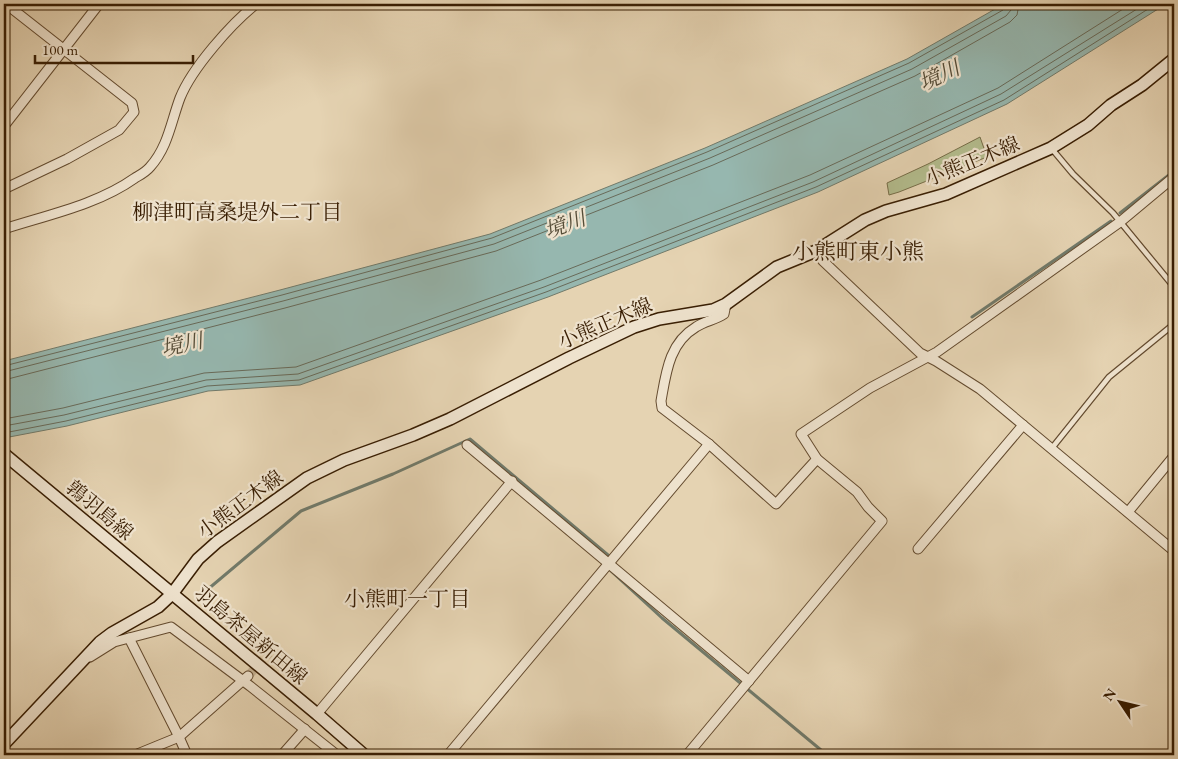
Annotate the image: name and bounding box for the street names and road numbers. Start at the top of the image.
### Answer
street label: 小熊正木線 [921,130,1023,192]
street label: 小熊正木線 [554,291,656,355]
street label: 小熊正木線 [192,464,288,544]
street label: 鶉羽島線 [61,474,139,546]
street label: 羽島茶屋新田線 [189,580,313,690]

